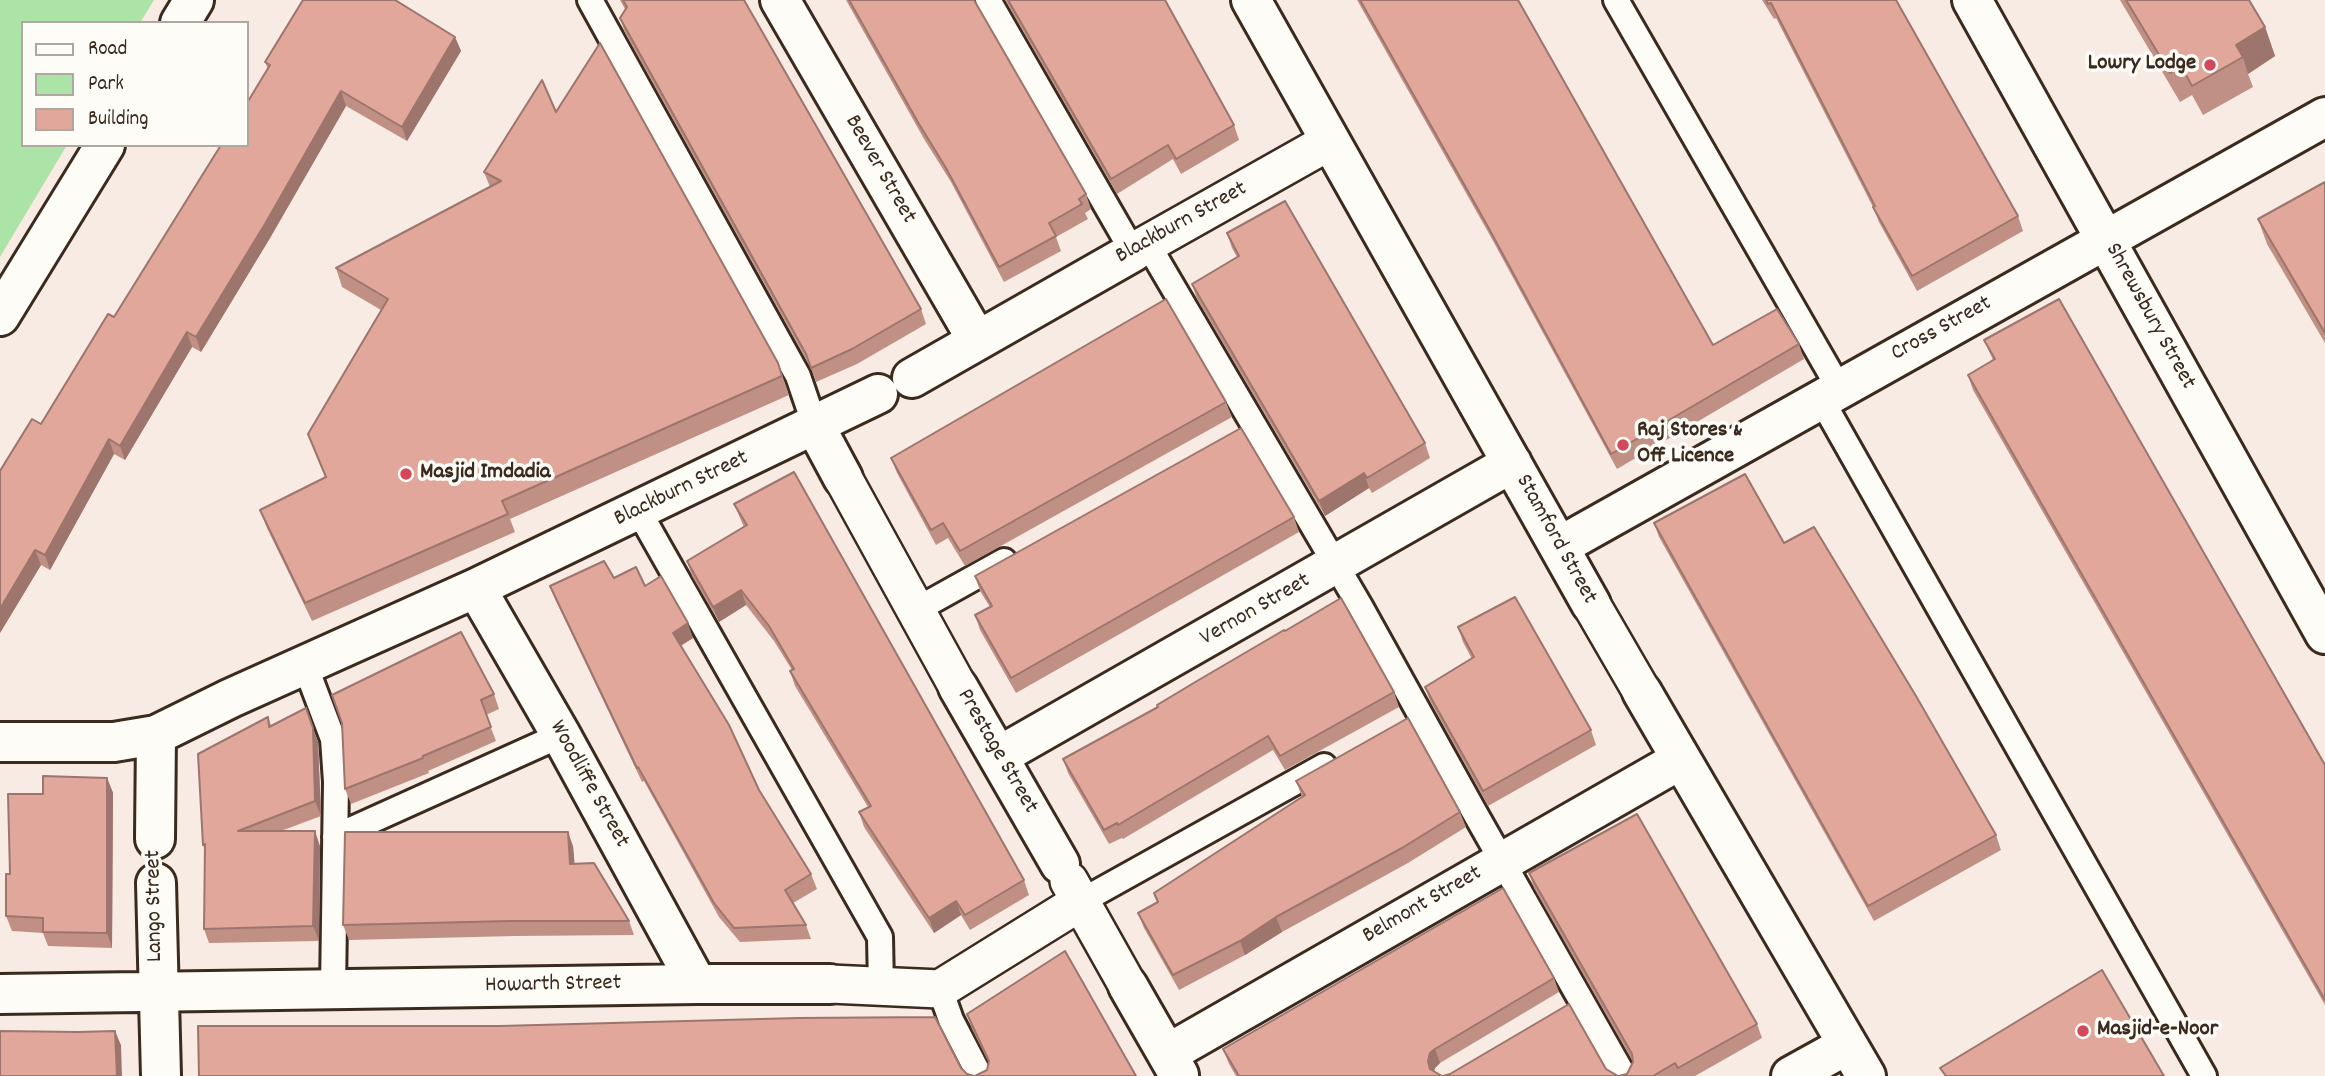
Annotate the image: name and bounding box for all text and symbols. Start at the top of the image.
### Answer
legend [21,21,248,147]
text: Road [88,35,127,65]
place label: Lowry Lodge [2088,51,2196,79]
marker: Lowry Lodge [2202,57,2218,73]
text: Park [88,70,124,100]
text: Building [88,105,148,135]
street label: Beever Street [837,111,921,229]
street label: Blackburn Street [1111,177,1253,271]
street label: Shrewsbury Street [2097,239,2201,395]
street label: Cross Street [1887,291,1997,369]
place label: Raj Stores & Off Licence [1637,418,1743,472]
marker: Raj Stores & Off Licence [1615,437,1631,453]
street label: Blackburn Street [610,446,754,534]
place label: Masjid Imdadia [420,460,551,488]
marker: Masjid Imdadia [398,466,414,482]
street label: Stamford Street [1508,470,1602,610]
street label: Vernon Street [1196,568,1316,654]
street label: Prestage Street [949,685,1043,819]
street label: Woodliffe Street [542,717,634,853]
street label: Lango Street [141,850,171,962]
street label: Belmont Street [1359,861,1487,951]
street label: Howarth Street [485,971,621,1001]
place label: Masjid-e-Noor [2097,1017,2218,1045]
marker: Masjid-e-Noor [2075,1023,2091,1039]

